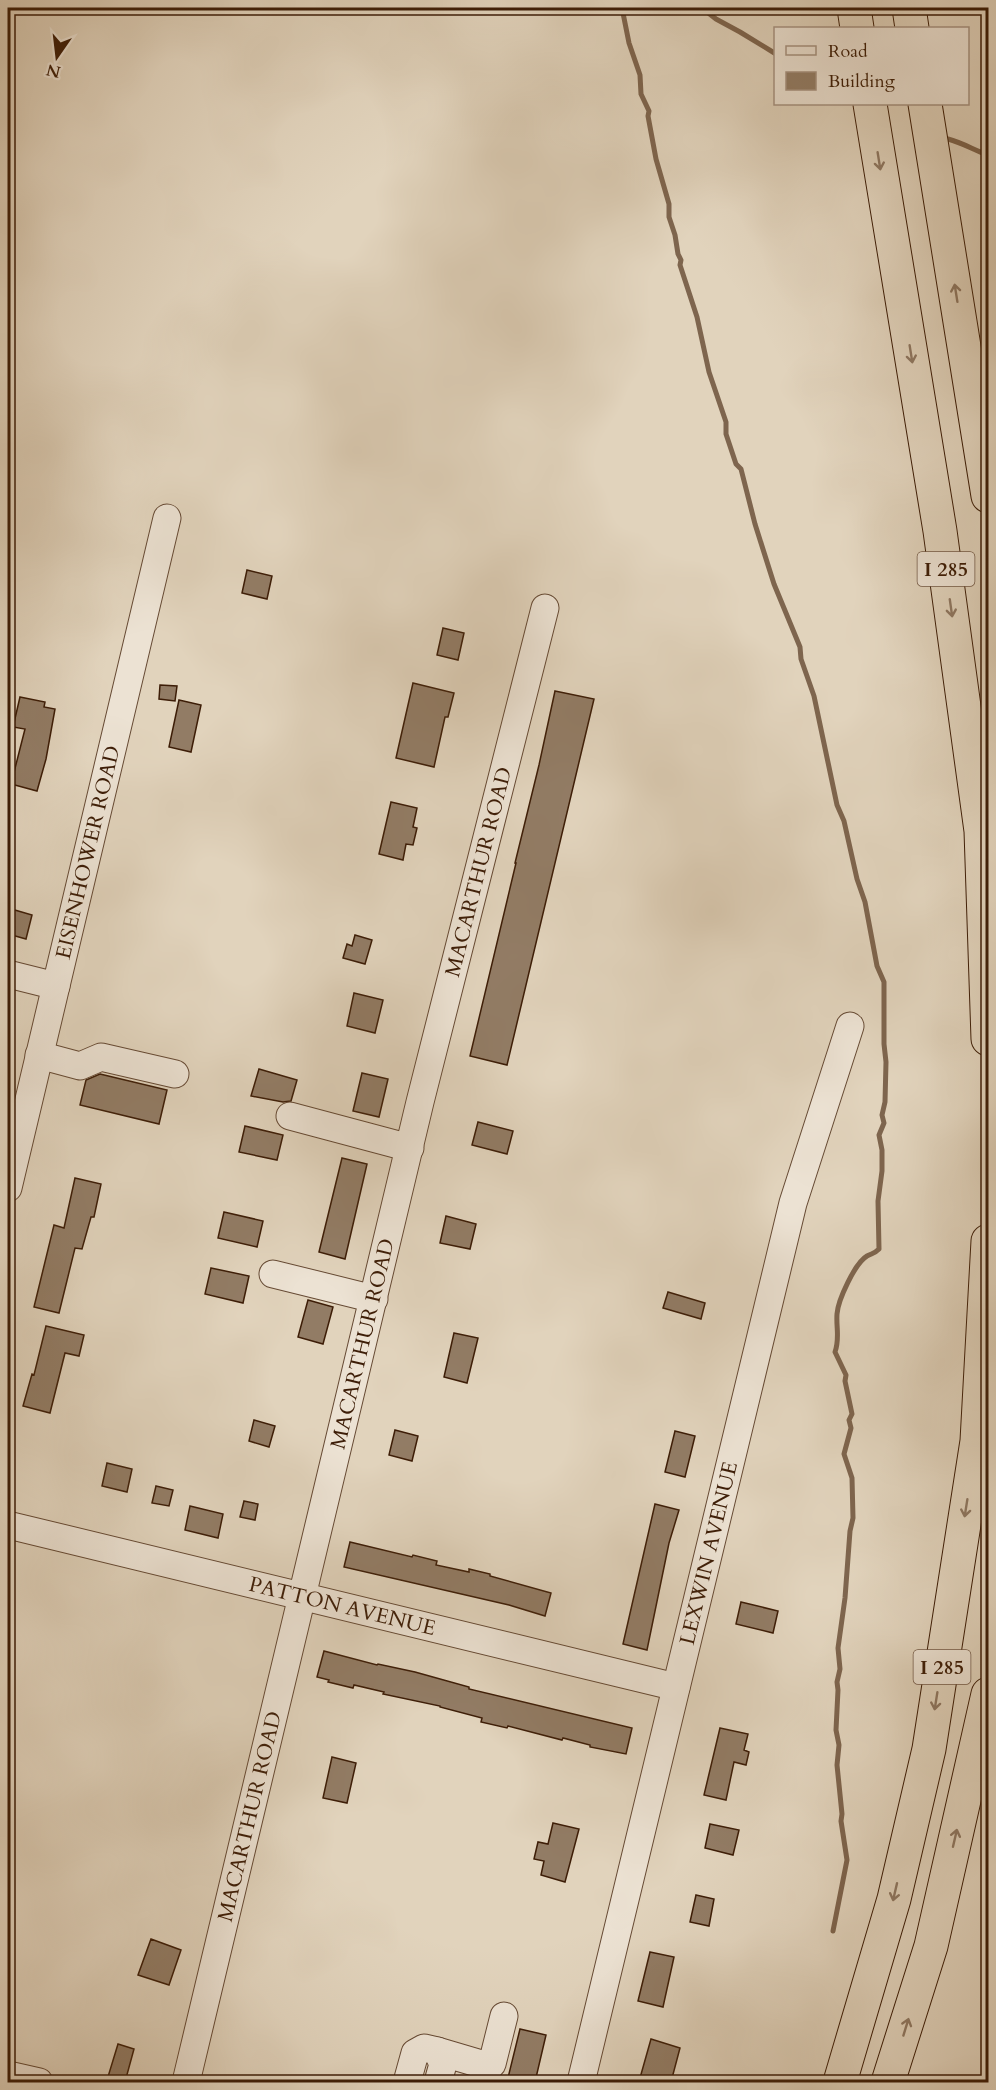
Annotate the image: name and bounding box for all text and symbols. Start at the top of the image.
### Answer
north arrow [27,27,87,87]
legend [774,27,969,105]
text: Road [828,39,868,64]
text: N [44,58,63,83]
text: Building [828,69,896,94]
one-way arrow [874,151,885,171]
one-way arrow [950,284,961,304]
one-way arrow [906,343,917,363]
road number: I 285 [918,552,974,586]
one-way arrow [945,598,956,618]
street label: EISENHOWER ROAD [48,743,127,962]
street label: MACARTHUR ROAD [438,764,519,980]
street label: MACARTHUR ROAD [323,1236,401,1452]
street label: LEXWIN AVENUE [672,1459,745,1648]
one-way arrow [961,1498,972,1518]
street label: PATTON AVENUE [246,1569,439,1643]
road number: I 285 [914,1650,970,1684]
one-way arrow [931,1691,942,1710]
street label: MACARTHUR ROAD [210,1708,289,1925]
one-way arrow [950,1829,962,1848]
one-way arrow [889,1882,901,1901]
one-way arrow [901,2018,912,2037]

